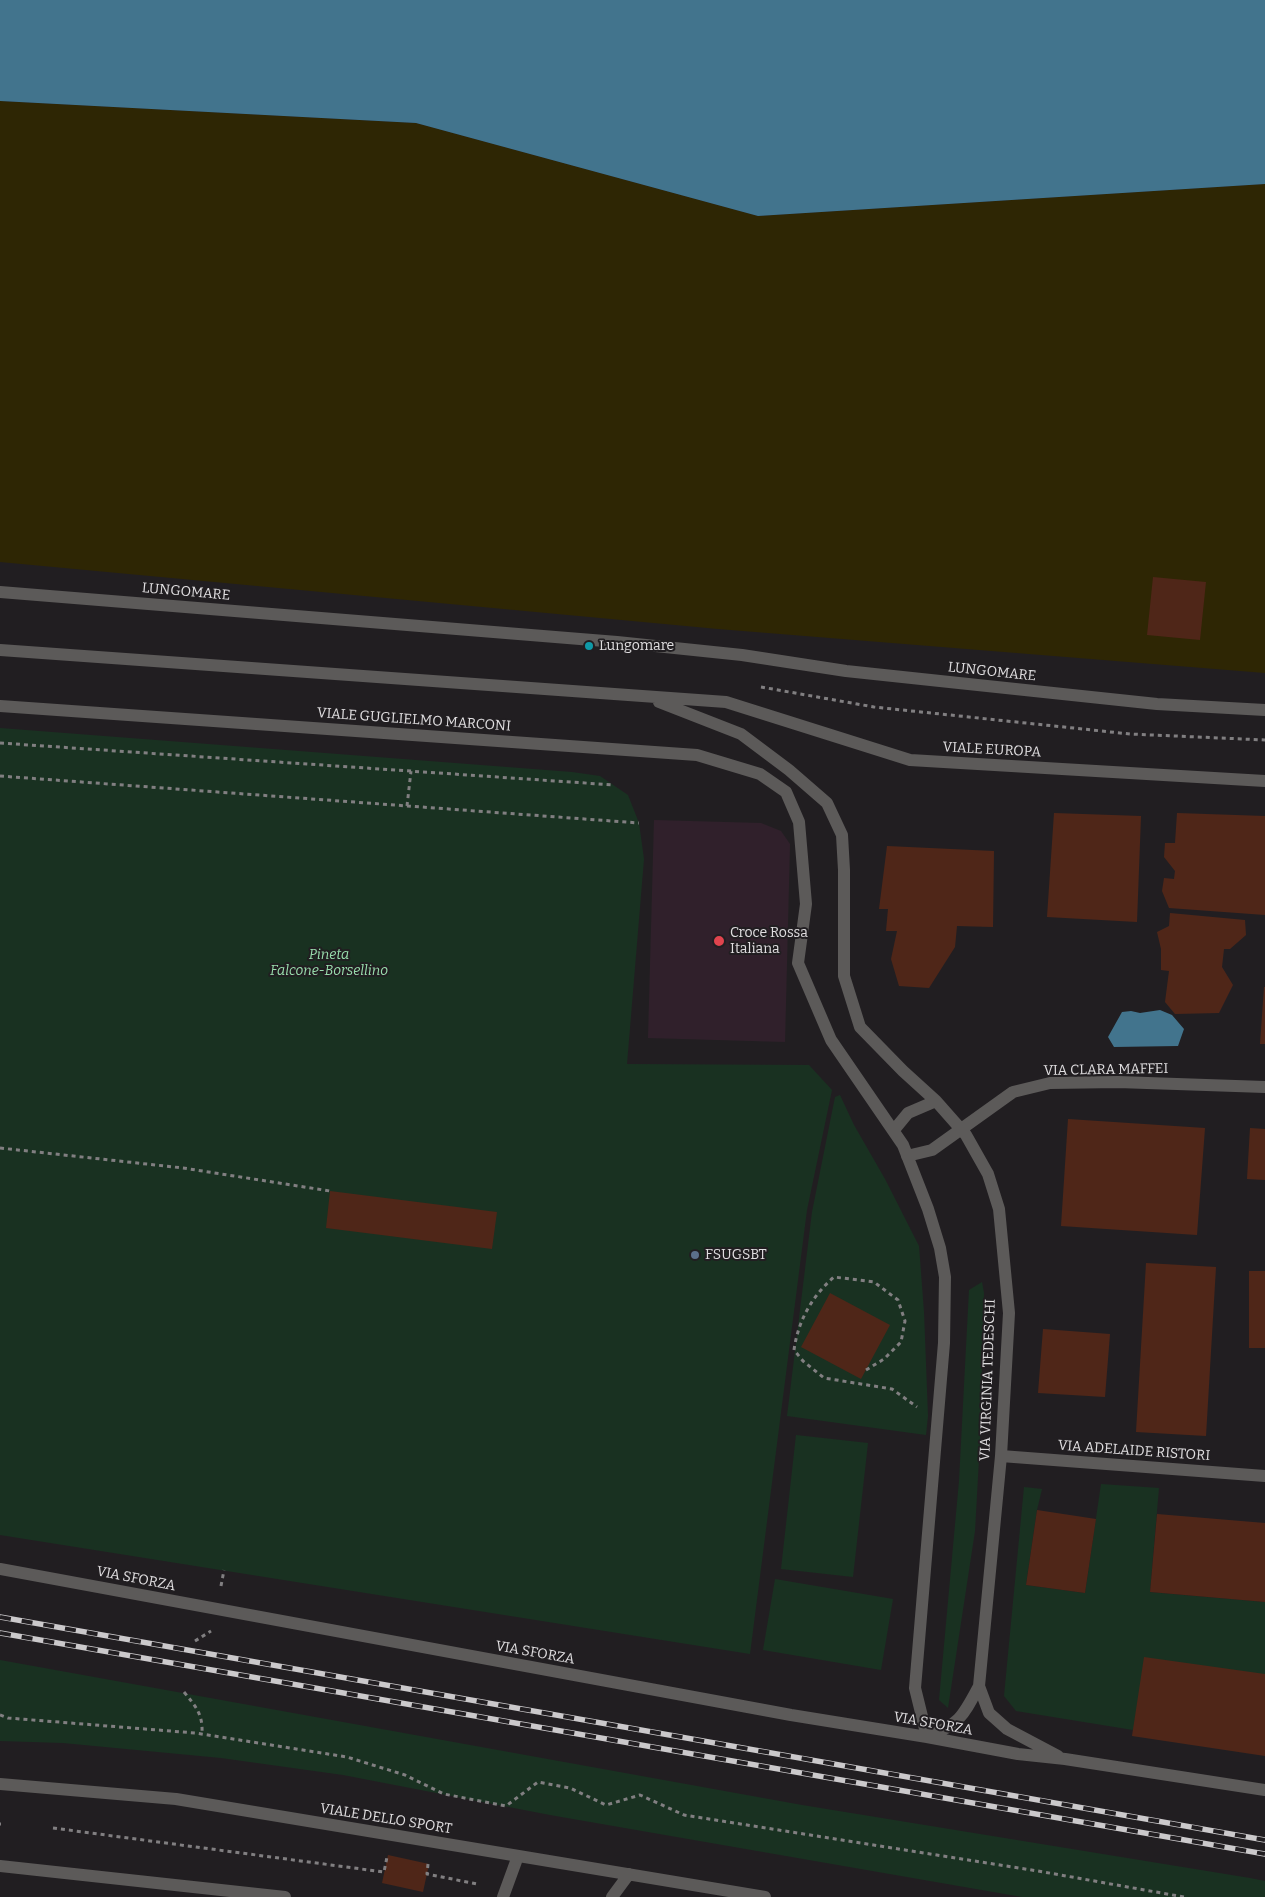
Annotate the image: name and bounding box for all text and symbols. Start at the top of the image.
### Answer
street label: LUNGOMARE [141,580,231,604]
place label: Lungomare [599,638,674,654]
marker: Lungomare [583,640,595,652]
street label: LUNGOMARE [947,659,1037,685]
street label: VIALE GUGLIELMO MARCONI [317,705,511,735]
street label: VIALE EUROPA [942,739,1042,761]
place label: Croce Rossa Italiana [730,925,808,958]
marker: Croce Rossa Italiana [712,934,726,948]
park label: Pineta Falcone-Borsellino [270,947,388,980]
street label: VIA CLARA MAFFEI [1044,1061,1168,1079]
place label: FSUGSBT [705,1247,767,1263]
marker: FSUGSBT [689,1249,701,1261]
street label: VIA VIRGINIA TEDESCHI [977,1299,999,1461]
street label: VIA ADELAIDE RISTORI [1057,1437,1211,1465]
street label: VIA SFORZA [95,1563,177,1595]
street label: VIA SFORZA [494,1638,576,1668]
street label: VIA SFORZA [892,1709,974,1739]
street label: VIALE DELLO SPORT [319,1800,453,1838]

